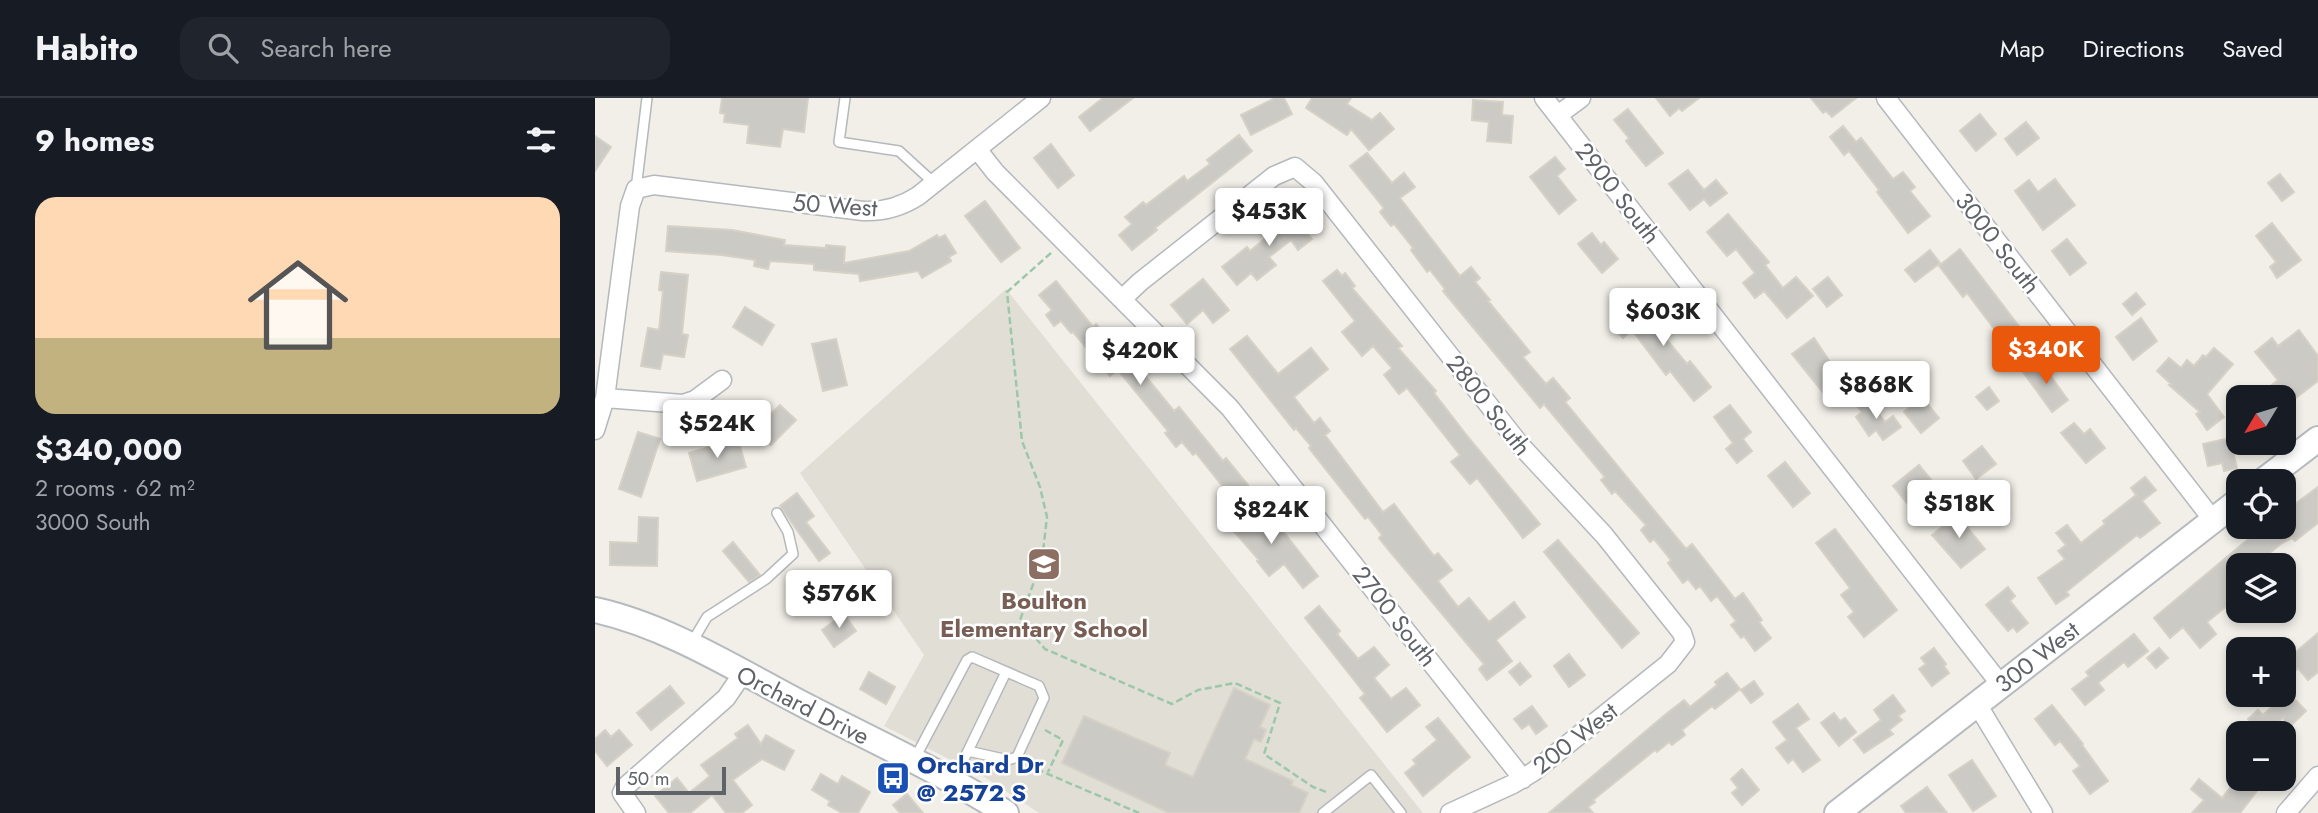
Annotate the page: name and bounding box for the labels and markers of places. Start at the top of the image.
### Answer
pin: $453K [1220,188,1318,248]
pin: $603K [1614,288,1712,348]
pin: $340K [1997,327,2095,386]
pin: $420K [1091,328,1189,387]
pin: $868K [1827,362,1925,421]
pin: $524K [668,400,766,460]
pin: $518K [1910,480,2008,540]
pin: $824K [1222,486,1320,546]
school or university icon: Boulton Elementary School [1025,545,1063,583]
pin: $576K [790,570,888,630]
place label: Boulton Elementary School [940,583,1148,646]
place label: Orchard Dr @ 2572 S [917,747,1044,810]
bus stop icon: Orchard Dr @ 2572 S [874,759,912,797]

